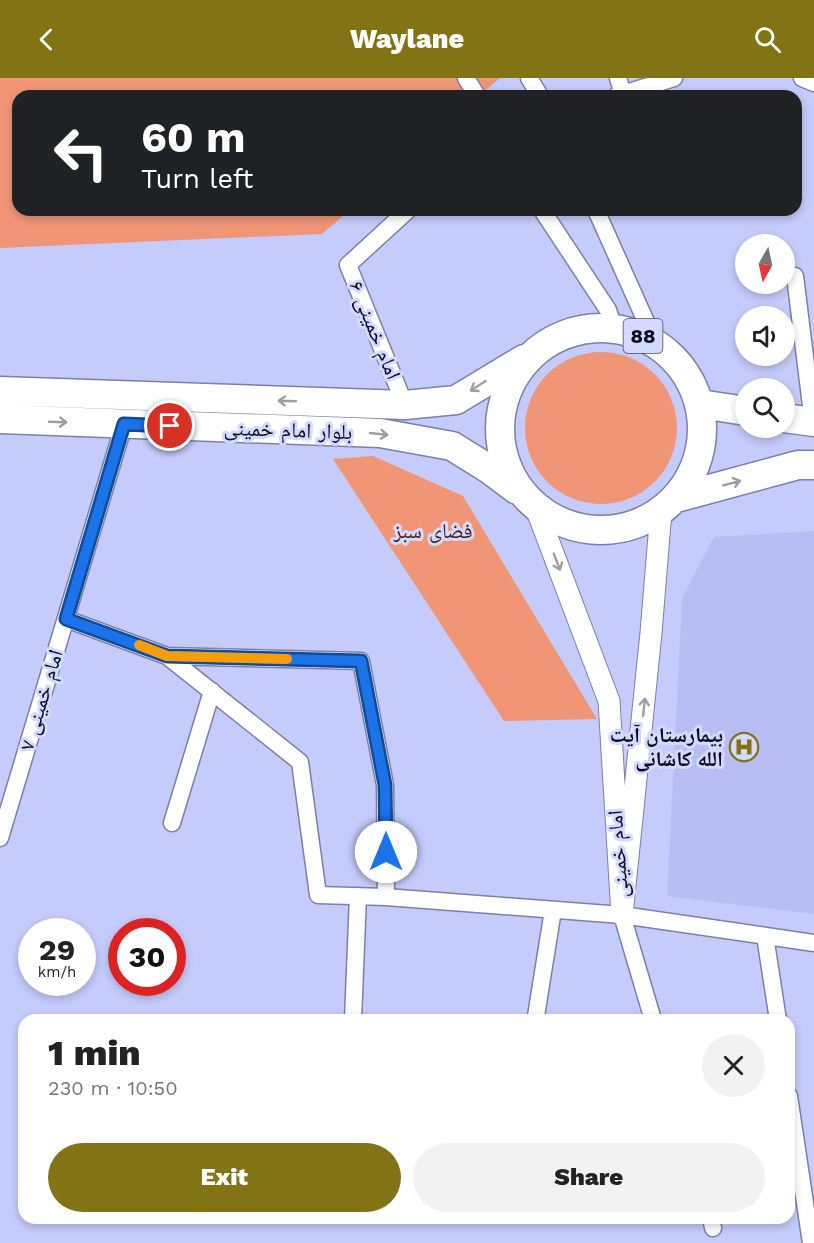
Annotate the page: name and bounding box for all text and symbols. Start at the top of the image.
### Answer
icon: back [30,23,63,56]
text: Waylane [350,23,464,55]
icon: search [751,23,784,56]
text: 60 m [141,113,245,162]
icon: left [42,114,120,192]
text: Turn left [141,163,253,195]
north arrow [735,234,795,294]
map controls [735,234,795,438]
street label: امام خمینی ۶ [343,277,407,383]
button: sound [735,306,795,366]
road number: 88 [624,319,662,353]
button: search [735,378,795,438]
one-way arrow [470,380,487,392]
one-way arrow [278,395,298,406]
pin [144,400,195,451]
icon: arrive [153,409,186,442]
street label: بلوار امام خمینی [223,415,353,446]
one-way arrow [48,416,68,427]
one-way arrow [369,429,389,440]
one-way arrow [722,477,741,488]
park label: فضای سبز [392,518,473,543]
one-way arrow [552,552,563,571]
street label: امام خمینی ۷ [13,646,70,754]
one-way arrow [639,697,650,717]
place label: بیمارستان آیت الله کاشانی [610,722,723,772]
hospital icon: بیمارستان آیت الله کاشانی [728,731,760,763]
street label: امام خمینی [602,809,635,899]
position arrow [354,820,418,884]
speed limit sign: 30 [108,918,186,996]
text: 29 [39,932,75,967]
text: km/h [38,963,76,981]
text: 1 min [48,1032,141,1074]
button: close [702,1034,765,1097]
text: 230 m · 10:50 [48,1076,178,1100]
button: Exit [48,1143,401,1212]
button: Share [413,1143,765,1212]

